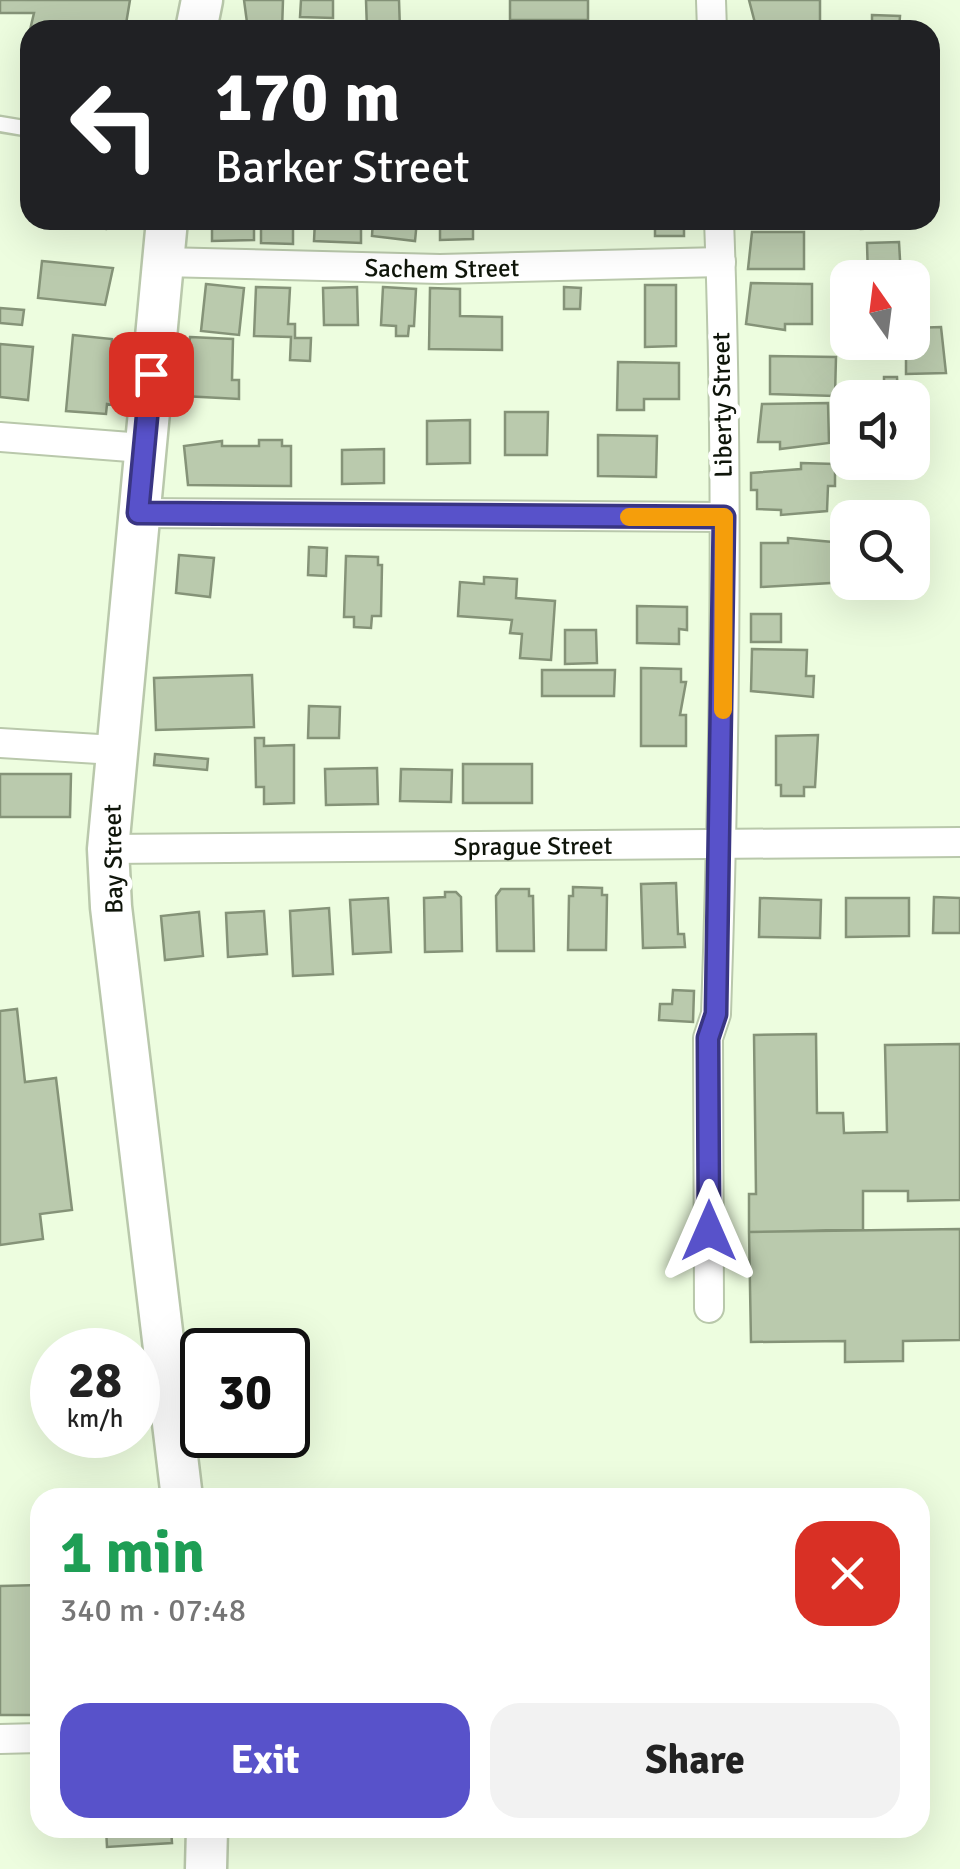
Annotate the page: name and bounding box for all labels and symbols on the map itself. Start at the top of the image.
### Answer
street label: Sachem Street [364,252,520,285]
north arrow [830,260,930,360]
pin [109,332,194,417]
street label: Liberty Street [705,332,739,478]
street label: Bay Street [97,804,129,914]
street label: Sprague Street [453,829,613,862]
position arrow [657,1179,761,1283]
speed limit sign: 30 [180,1328,310,1458]

